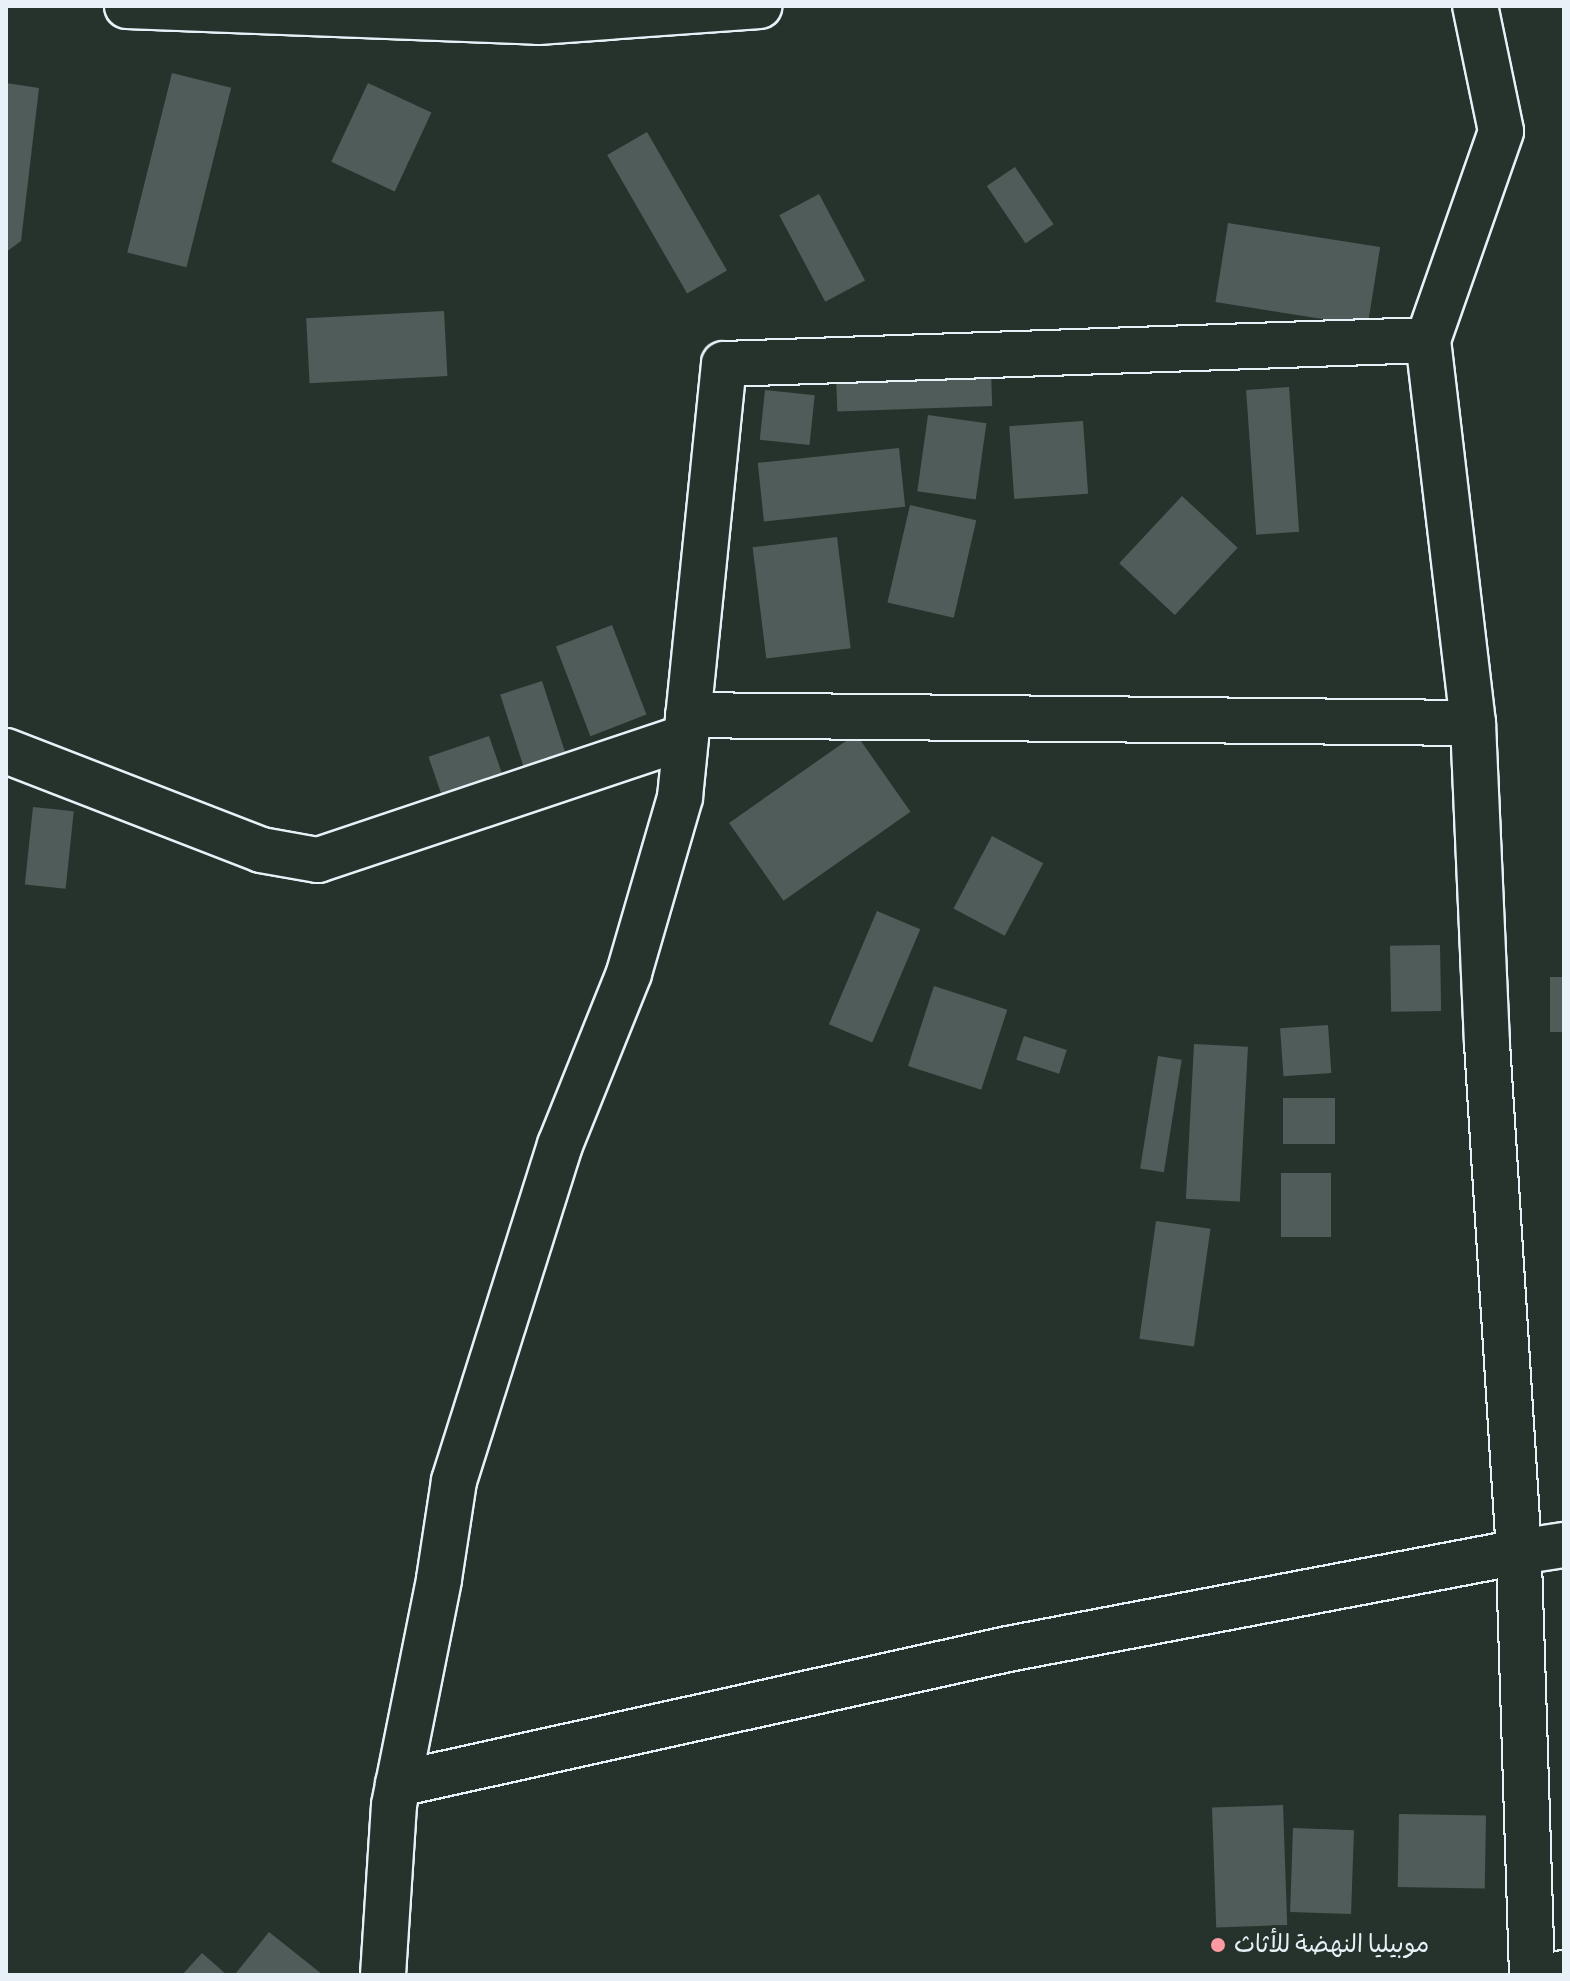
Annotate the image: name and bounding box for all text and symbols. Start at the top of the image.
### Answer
place label: موبيليا النهضة للأثاث [1234,1931,1429,1959]
marker: موبيليا النهضة للأثاث [1209,1936,1227,1954]

